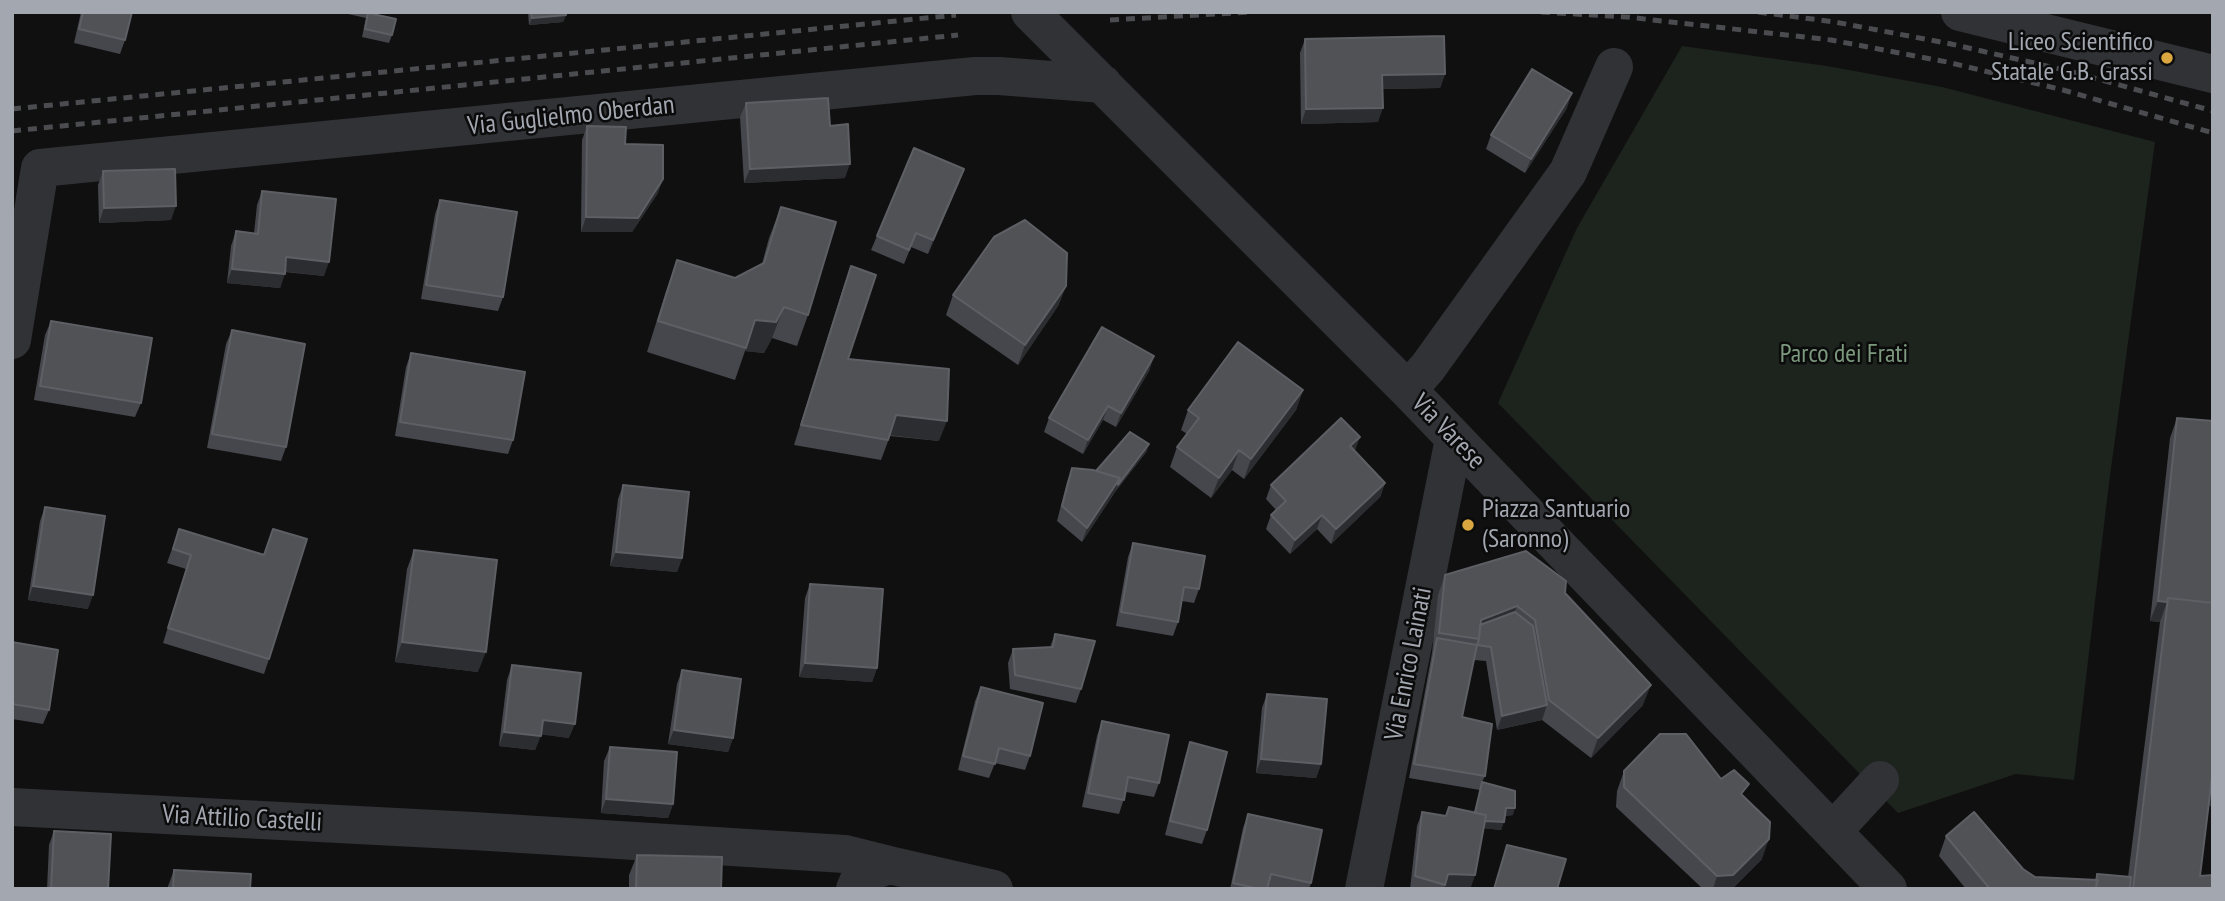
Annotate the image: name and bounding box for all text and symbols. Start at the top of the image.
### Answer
place label: Liceo Scientifico Statale G.B. Grassi [1991,27,2153,88]
marker: Liceo Scientifico Statale G.B. Grassi [2159,50,2175,66]
street label: Via Guglielmo Oberdan [466,90,676,142]
park label: Parco dei Frati [1780,339,1908,371]
street label: Via Varese [1405,388,1491,476]
place label: Piazza Santuario (Saronno) [1482,494,1630,556]
marker: Piazza Santuario (Saronno) [1460,517,1476,533]
street label: Via Enrico Lainati [1379,585,1439,743]
street label: Via Attilio Castelli [161,799,323,839]

